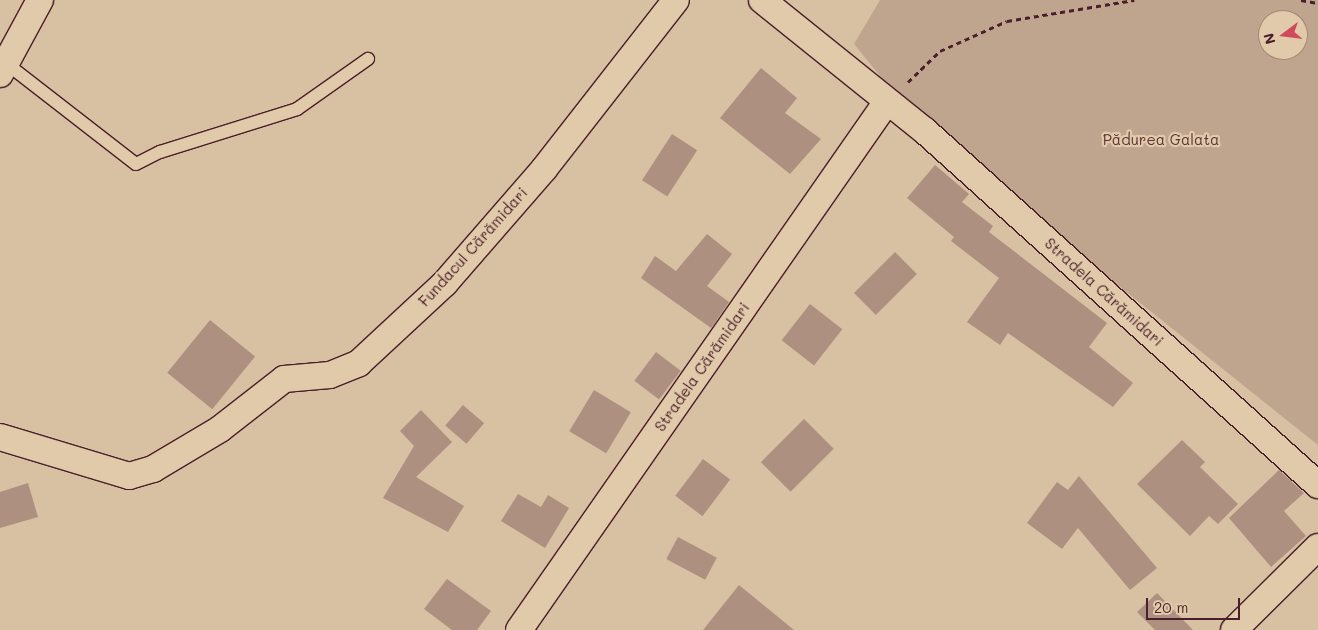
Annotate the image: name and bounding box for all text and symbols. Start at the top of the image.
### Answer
north arrow [1258,10,1308,60]
text: N [1258,31,1280,46]
park label: Pădurea Galata [1103,131,1219,149]
street label: Fundacul Cărămidari [415,184,531,310]
street label: Stradela Cărămidari [1041,234,1167,350]
street label: Stradela Cărămidari [651,299,753,435]
scale bar [1148,588,1242,620]
text: 20 m [1154,597,1188,617]

